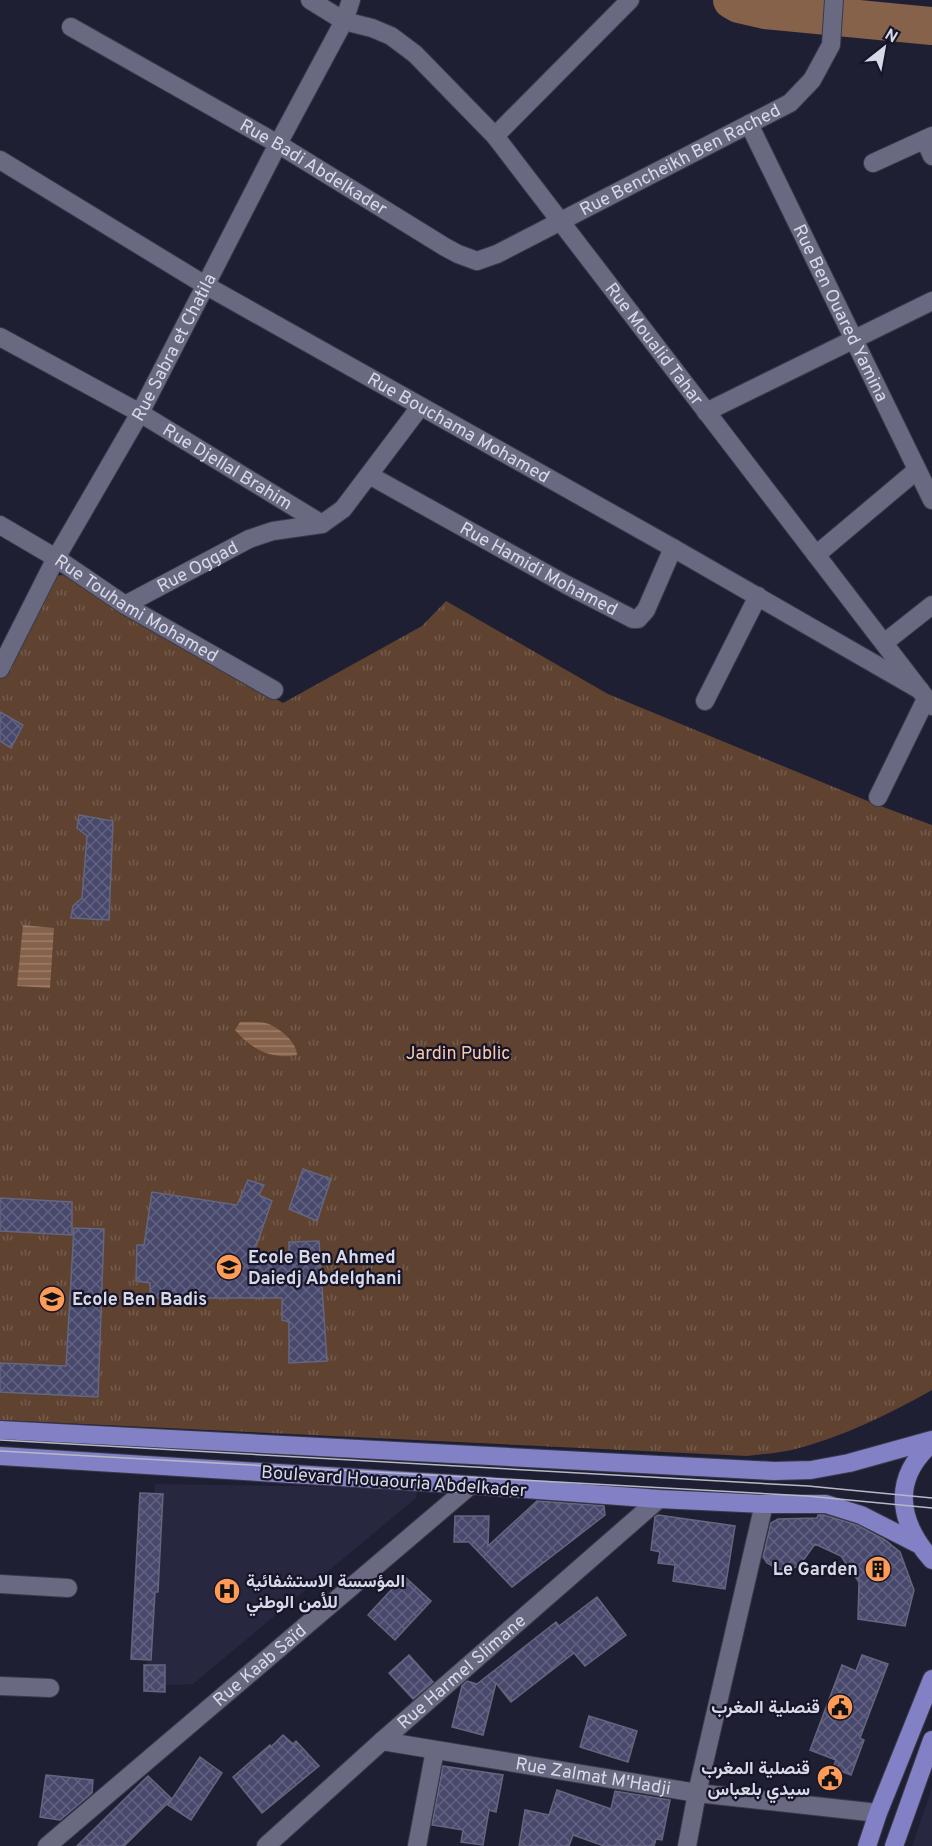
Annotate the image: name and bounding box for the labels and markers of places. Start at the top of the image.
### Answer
place label: Ecole Ben Ahmed Daiedj Abdelghani [248,1247,402,1291]
school or university icon: Ecole Ben Ahmed Daiedj Abdelghani [214,1252,244,1282]
school or university icon: Ecole Ben Badis [37,1284,67,1314]
place label: Ecole Ben Badis [72,1289,207,1312]
building icon: Le Garden [863,1554,893,1584]
place label: Le Garden [773,1559,858,1582]
place label: المؤسسة الاستشفائية للأمن الوطني [246,1571,405,1617]
hospital icon: المؤسسة الاستشفائية للأمن الوطني [212,1576,242,1606]
public building icon: قنصلية المغرب [825,1692,855,1722]
place label: قنصلية المغرب [711,1697,820,1720]
place label: قنصلية المغرب سيدي بلعباس [701,1758,810,1804]
public building icon: قنصلية المغرب سيدي بلعباس [815,1763,845,1793]

